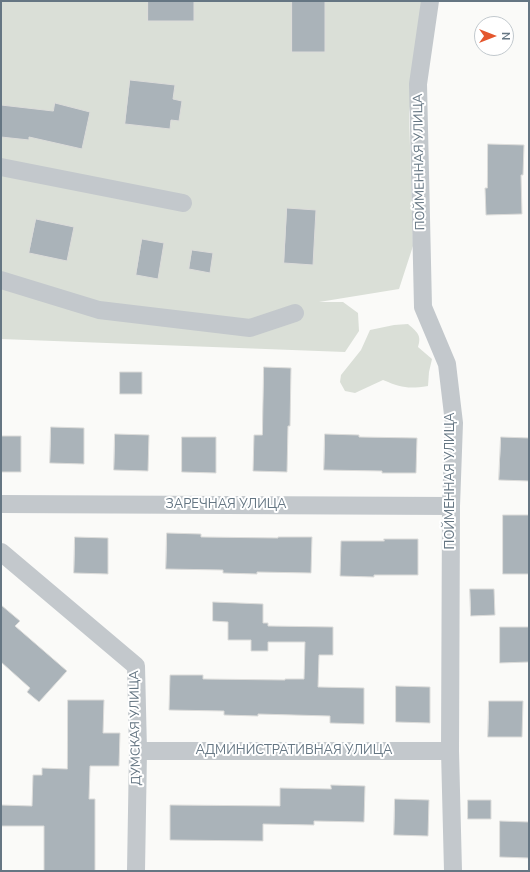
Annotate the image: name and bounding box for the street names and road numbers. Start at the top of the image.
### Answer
street label: ПОЙМЕННАЯ УЛИЦА [411,93,429,231]
street label: ПОЙМЕННАЯ УЛИЦА [443,413,459,549]
street label: ЗАРЕЧНАЯ УЛИЦА [165,497,287,513]
street label: ДУМСКАЯ УЛИЦА [127,670,145,786]
street label: АДМИНИСТРАТИВНАЯ УЛИЦА [196,743,392,759]

